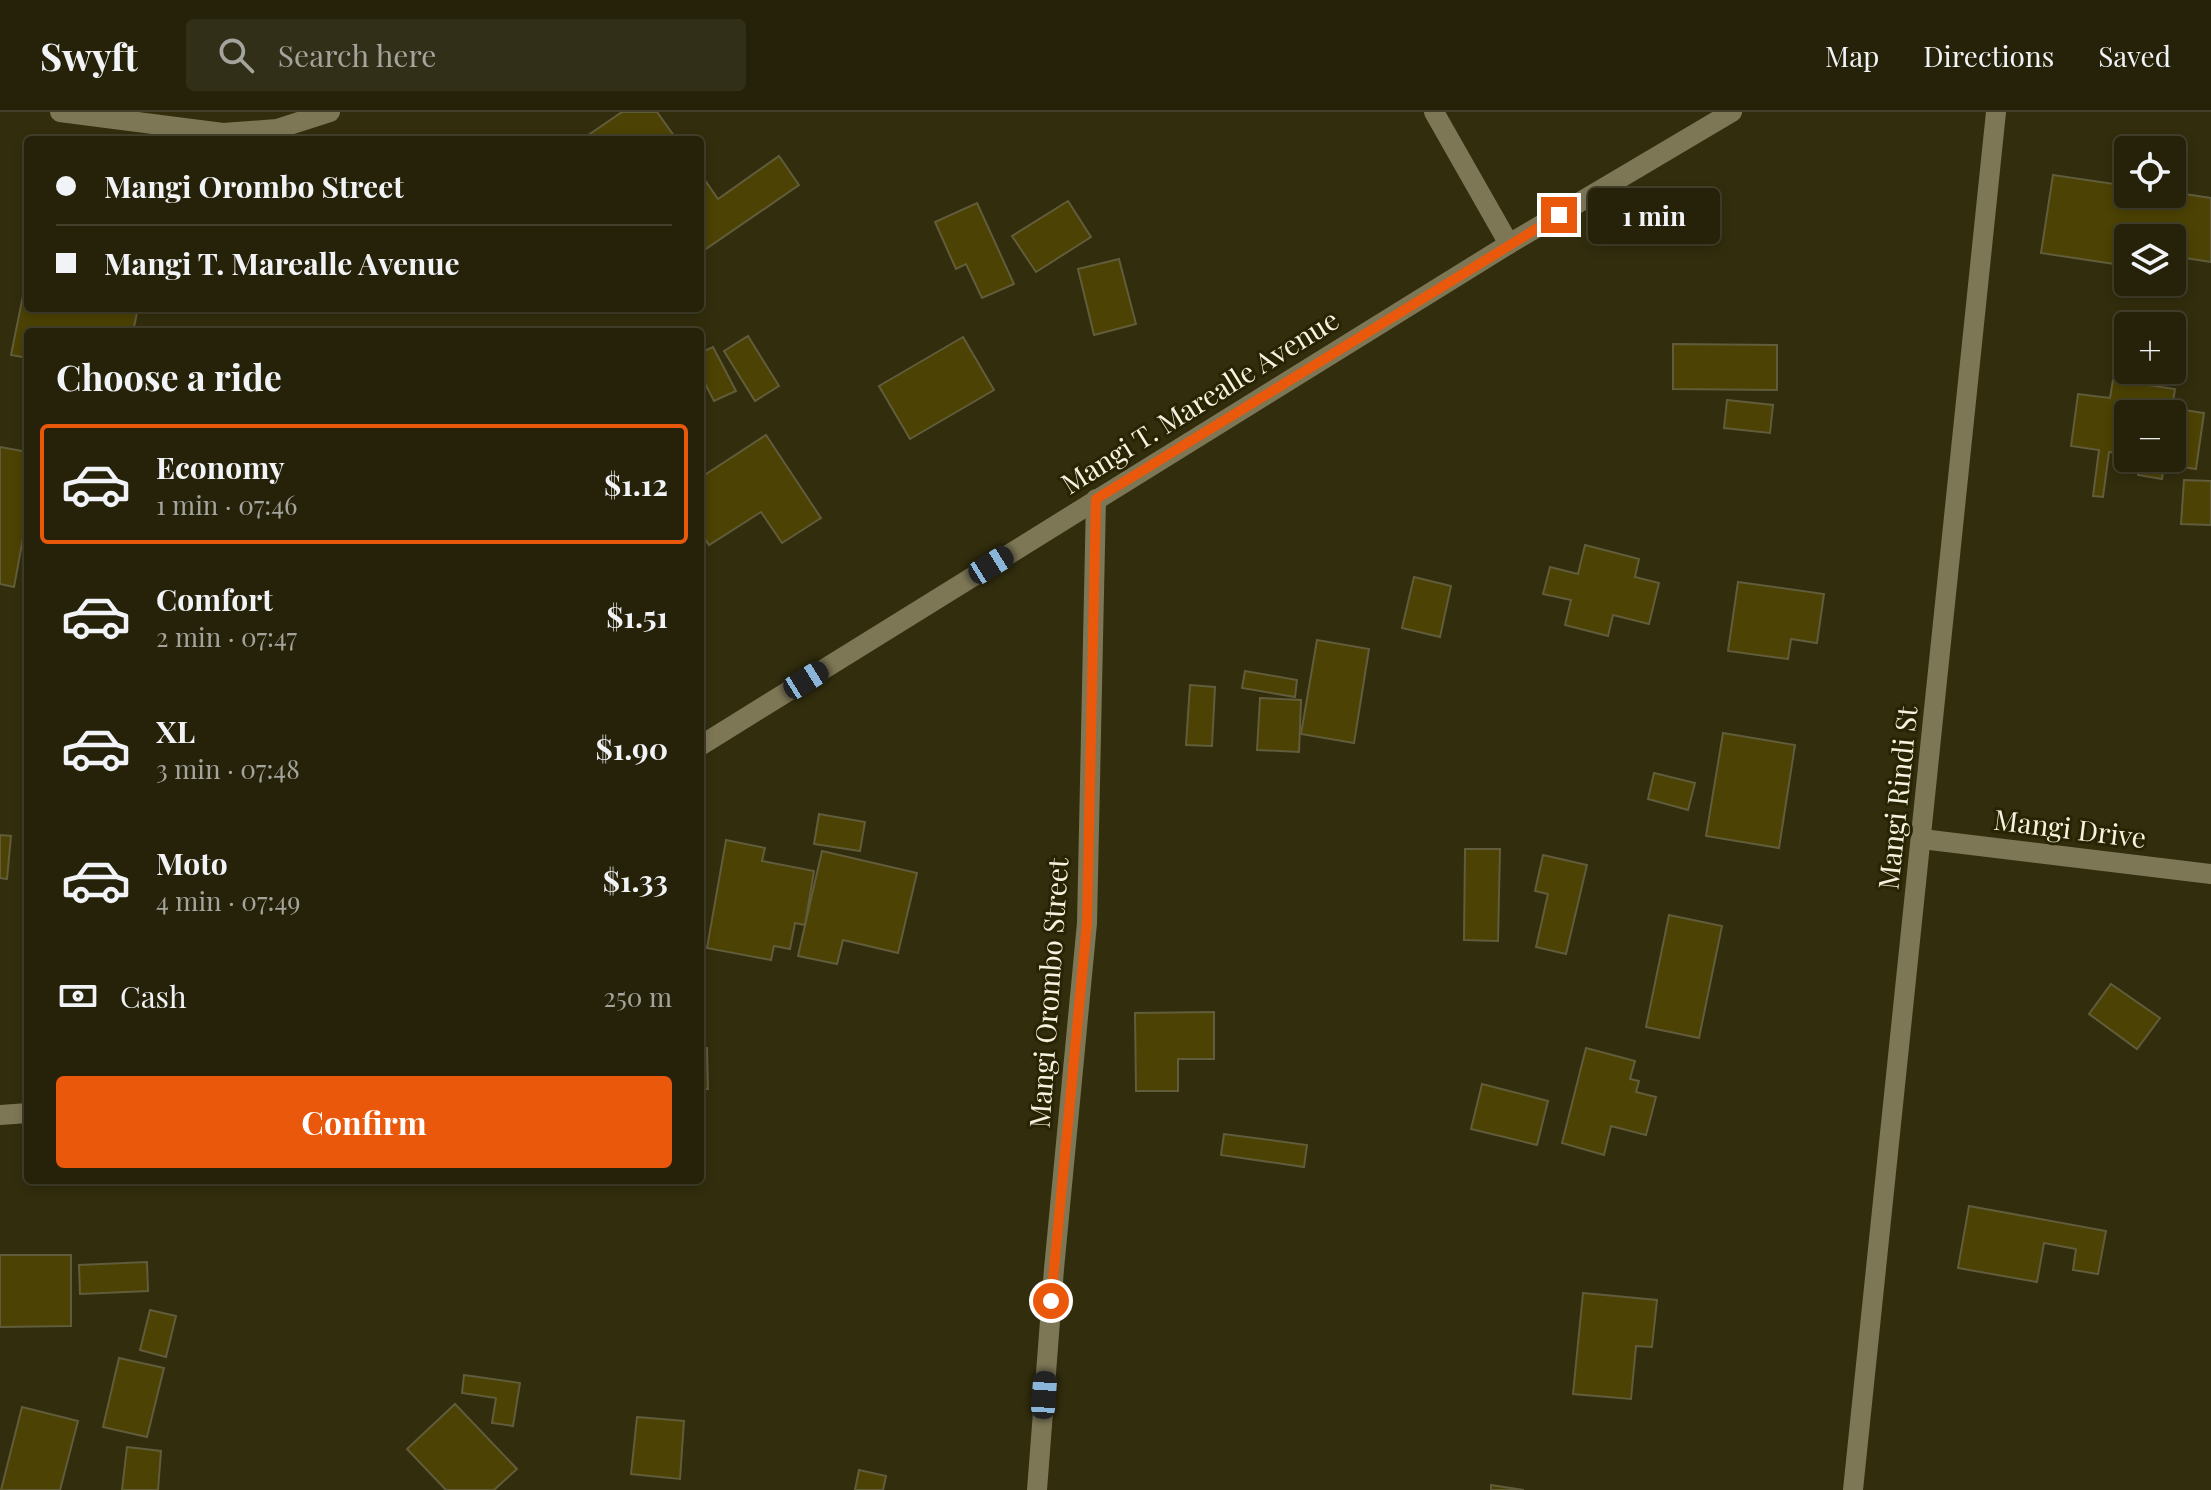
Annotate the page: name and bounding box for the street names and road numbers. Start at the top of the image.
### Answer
street label: Mangi T. Marealle Avenue [1054,300,1345,501]
street label: Mangi Rindi St [1868,703,1925,891]
street label: Mangi Drive [1992,800,2148,855]
street label: Mangi Orombo Street [1020,856,1075,1129]

